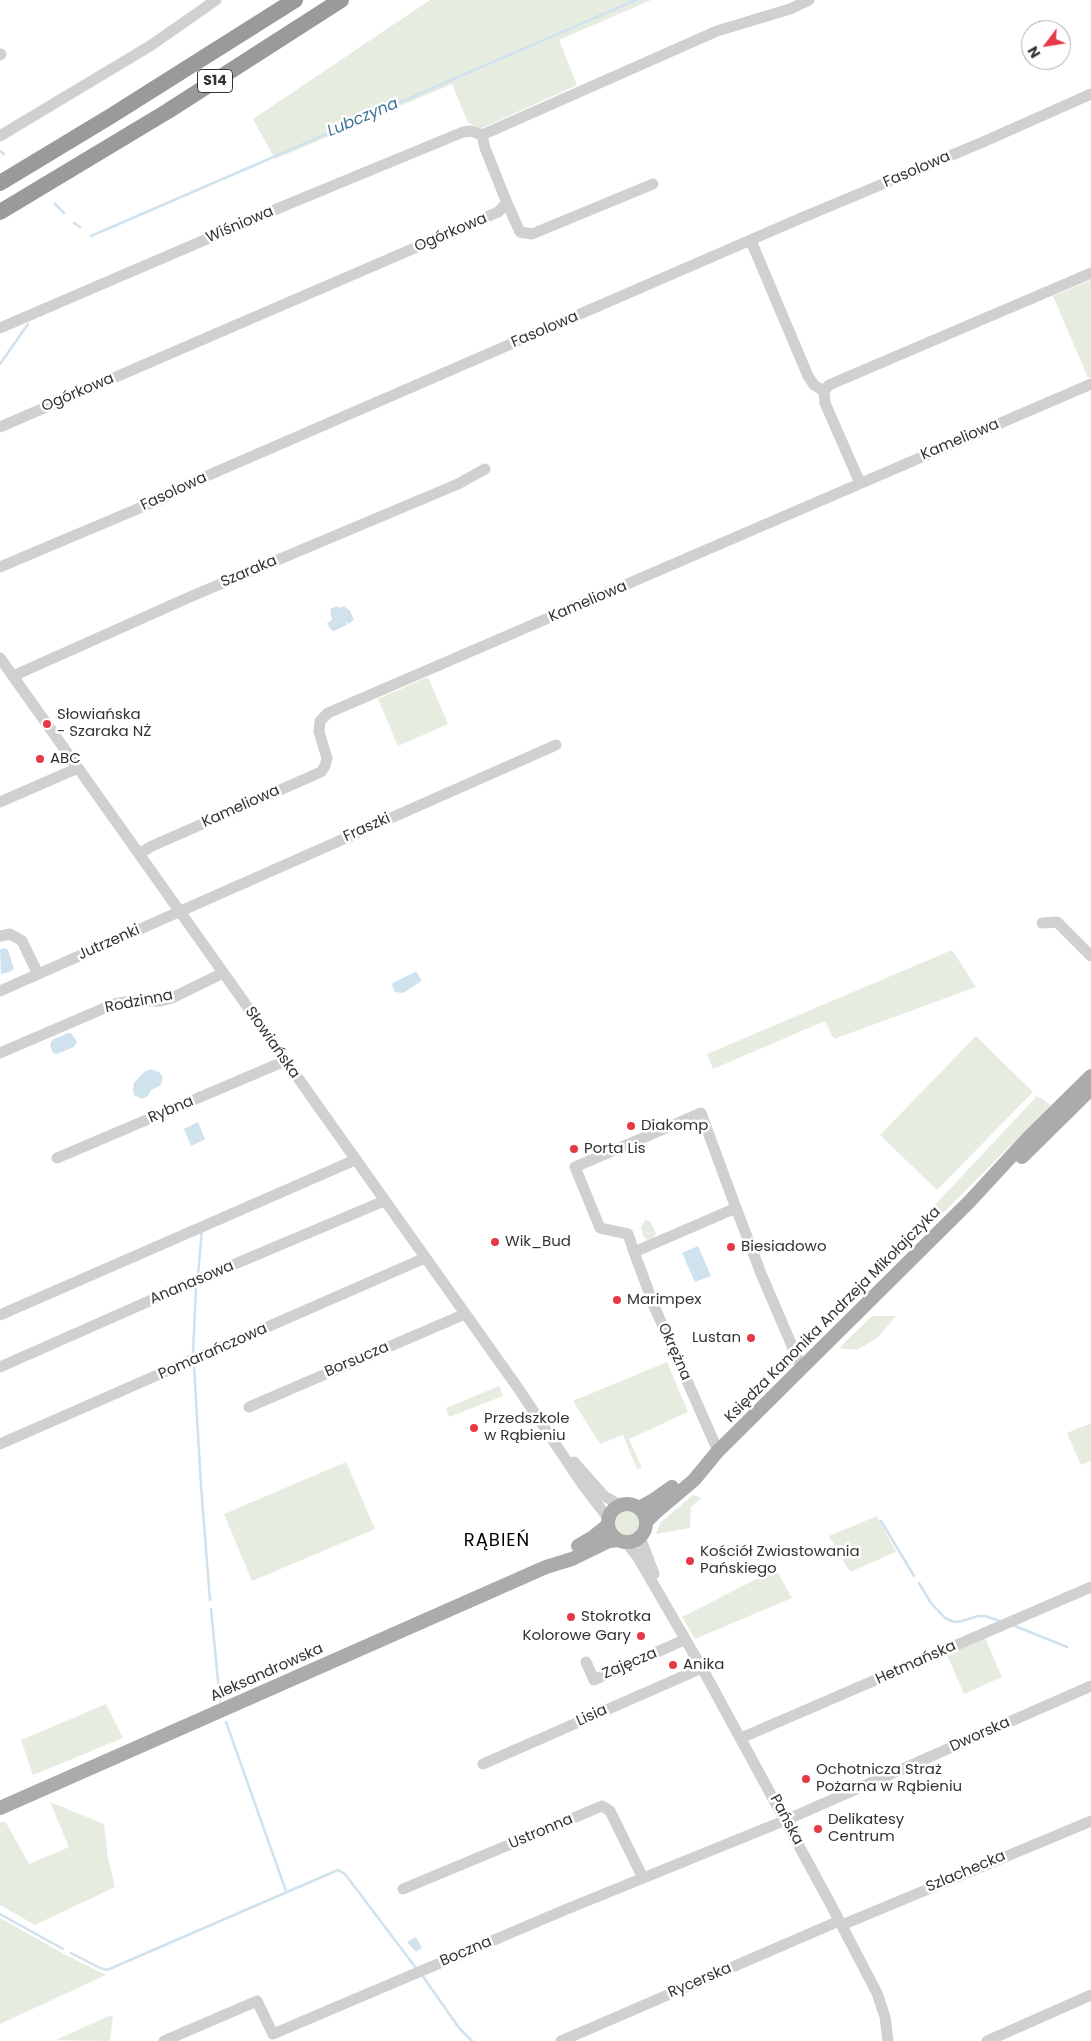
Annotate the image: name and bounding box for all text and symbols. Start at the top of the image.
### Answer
north arrow [1021,20,1071,70]
text: N [1023,43,1045,62]
road number: S14 [198,70,232,92]
water label: Lubczyna [325,95,401,141]
street label: Fasolowa [881,148,953,192]
street label: Wiśniowa [204,203,276,247]
street label: Ogórkowa [412,210,490,256]
street label: Fasolowa [509,308,581,352]
street label: Ogórkowa [39,370,117,416]
street label: Kameliowa [918,415,1002,465]
street label: Fasolowa [138,469,210,515]
street label: Szaraka [218,552,280,592]
street label: Kameliowa [546,577,630,627]
place label: Słowiańska - Szaraka NŻ [57,706,151,741]
marker: Słowiańska - Szaraka NŻ [41,718,53,730]
place label: ABC [50,750,81,768]
marker: ABC [34,753,46,765]
street label: Kameliowa [199,782,283,832]
street label: Fraszki [341,810,393,846]
street label: Jutrzenki [75,921,143,965]
street label: Rodzinna [104,987,174,1017]
street label: Słowiańska [241,1004,303,1082]
street label: Rybna [146,1092,196,1128]
place label: Diakomp [641,1117,708,1135]
marker: Diakomp [625,1120,637,1132]
place label: Porta Lis [584,1140,645,1158]
marker: Porta Lis [568,1143,580,1155]
street label: Księdza Kanonika Andrzeja Mikołajczyka [721,1203,945,1427]
place label: Wik_Bud [505,1233,571,1251]
marker: Wik_Bud [489,1236,501,1248]
place label: Biesiadowo [741,1238,826,1256]
marker: Biesiadowo [725,1241,737,1253]
street label: Ananasowa [147,1257,237,1309]
place label: Marimpex [627,1291,701,1309]
marker: Marimpex [611,1294,623,1306]
street label: Pomarańczowa [156,1320,270,1384]
street label: Okrężna [653,1320,695,1384]
place label: Lustan [692,1329,741,1347]
marker: Lustan [745,1332,757,1344]
street label: Borsucza [322,1338,392,1382]
place label: Przedszkole w Rąbieniu [484,1410,570,1445]
marker: Przedszkole w Rąbieniu [468,1422,480,1434]
district label: RĄBIEŃ [463,1530,531,1552]
place label: Kościół Zwiastowania Pańskiego [700,1543,860,1578]
marker: Kościół Zwiastowania Pańskiego [684,1555,696,1567]
place label: Stokrotka [581,1608,651,1626]
marker: Stokrotka [565,1611,577,1623]
place label: Kolorowe Gary [522,1627,631,1645]
marker: Kolorowe Gary [635,1630,647,1642]
street label: Hetmańska [873,1637,959,1689]
street label: Aleksandrowska [208,1640,326,1706]
street label: Zajęcza [600,1645,660,1683]
place label: Anika [683,1656,724,1674]
marker: Anika [667,1659,679,1671]
street label: Lisia [574,1701,610,1731]
street label: Dworska [947,1714,1013,1756]
place label: Ochotnicza Straż Pożarna w Rąbieniu [816,1761,962,1796]
marker: Ochotnicza Straż Pożarna w Rąbieniu [800,1773,812,1785]
street label: Pańska [765,1792,807,1848]
street label: Ustronna [506,1810,576,1854]
place label: Delikatesy Centrum [828,1811,904,1846]
marker: Delikatesy Centrum [812,1823,824,1835]
street label: Szlachecka [924,1847,1008,1897]
street label: Boczna [437,1933,495,1971]
street label: Rycerska [666,1960,734,2002]

